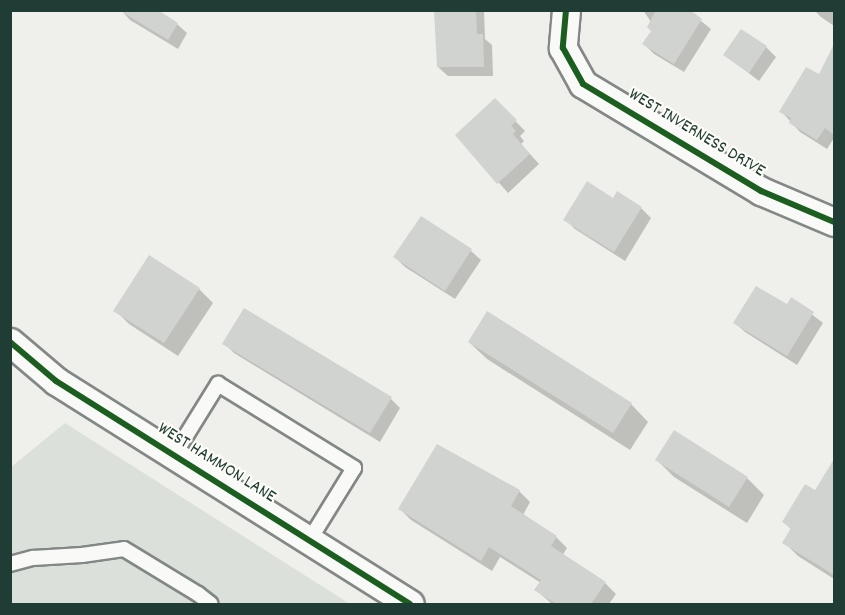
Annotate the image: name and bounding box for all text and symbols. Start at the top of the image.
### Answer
street label: WEST INVERNESS DRIVE [624,85,768,183]
street label: WEST HAMMON LANE [153,419,279,509]

